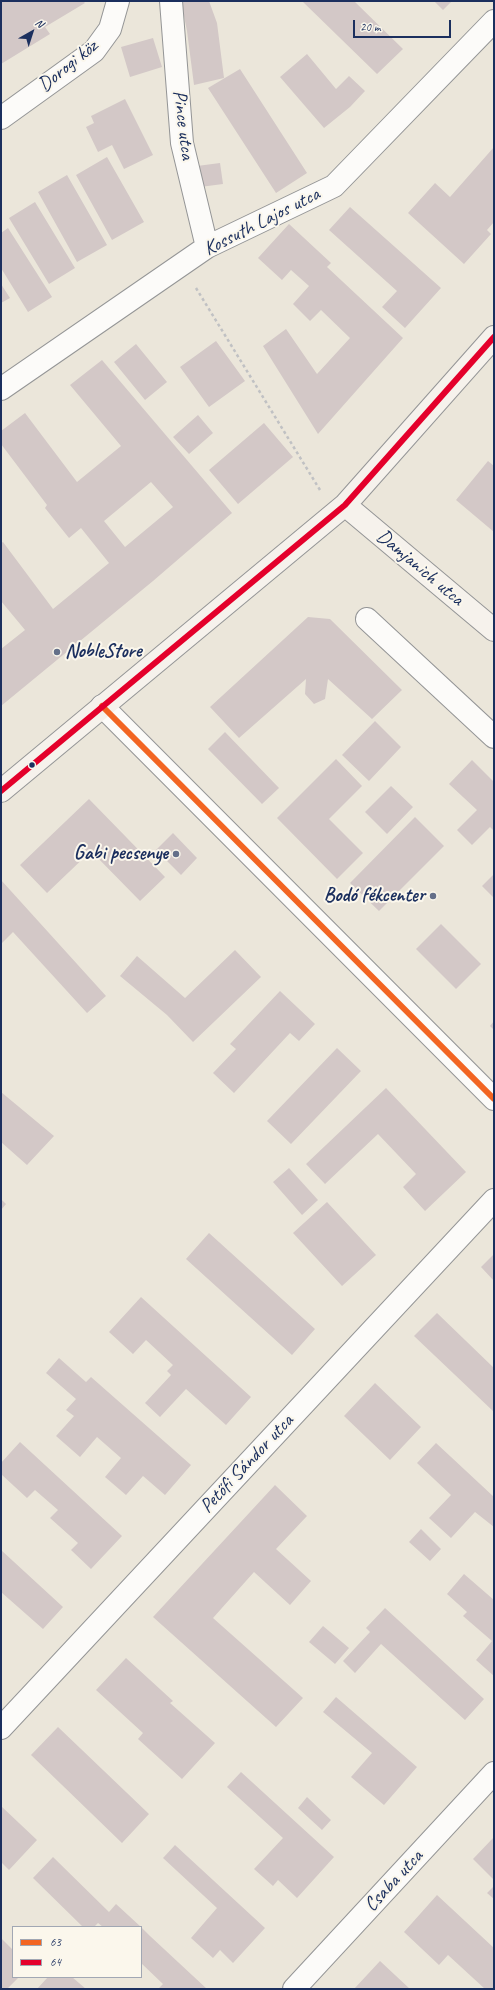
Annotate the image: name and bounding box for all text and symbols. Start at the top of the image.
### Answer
north arrow [12,12,52,52]
scale bar [355,12,453,38]
text: N [32,15,47,30]
text: 20 m [360,19,380,35]
street label: Dorogi köz [33,35,103,97]
street label: Pince utca [167,89,199,161]
street label: Kossuth Lajos utca [200,182,324,262]
street label: Damjanich utca [372,525,468,611]
place label: NobleStore [65,640,141,664]
marker: NobleStore [52,647,62,657]
unlabelled marker [27,760,37,770]
place label: Gabi pecsenye [74,842,168,866]
marker: Gabi pecsenye [171,849,181,859]
place label: Bodó fékcenter [324,884,425,908]
marker: Bodó fékcenter [428,891,438,901]
street label: Petőfi Sándor utca [195,1410,299,1518]
street label: Csaba utca [360,1845,428,1917]
legend [12,1926,142,1978]
text: 63 [50,1934,61,1950]
text: 64 [50,1954,61,1970]

